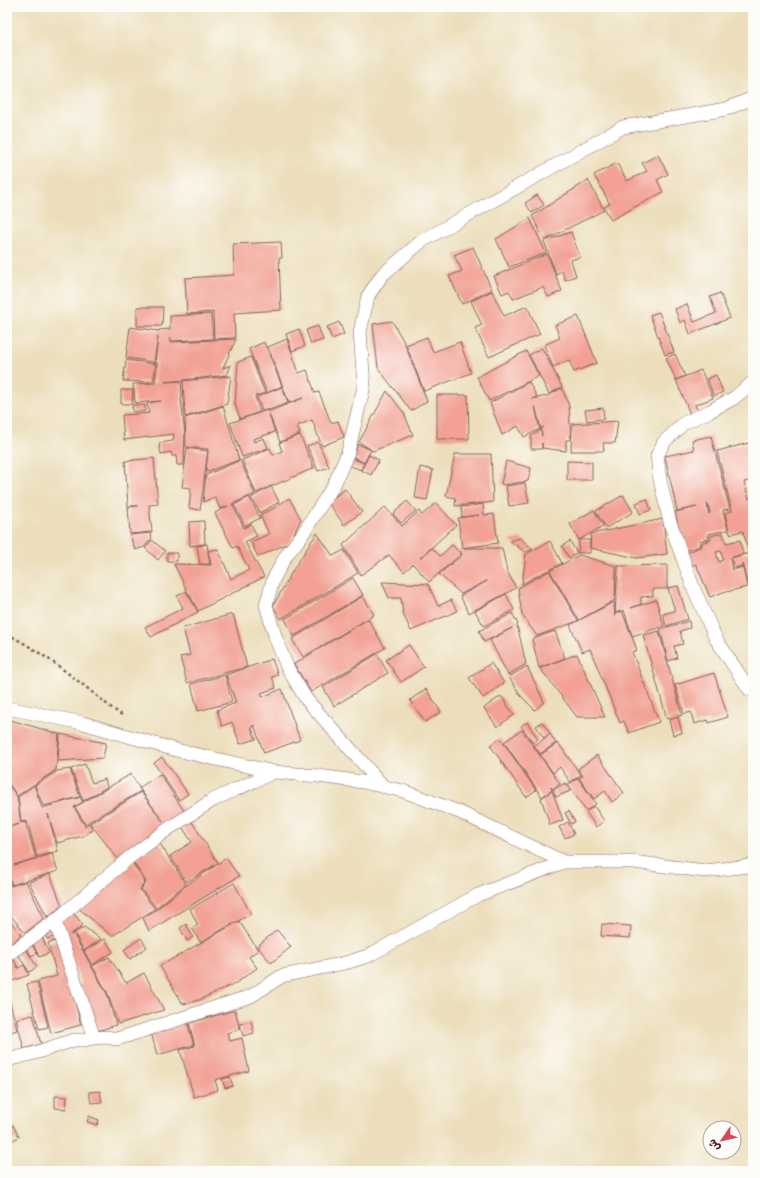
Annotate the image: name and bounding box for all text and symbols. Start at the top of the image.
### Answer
north arrow [702,1120,742,1160]
text: ش [703,1135,725,1156]

